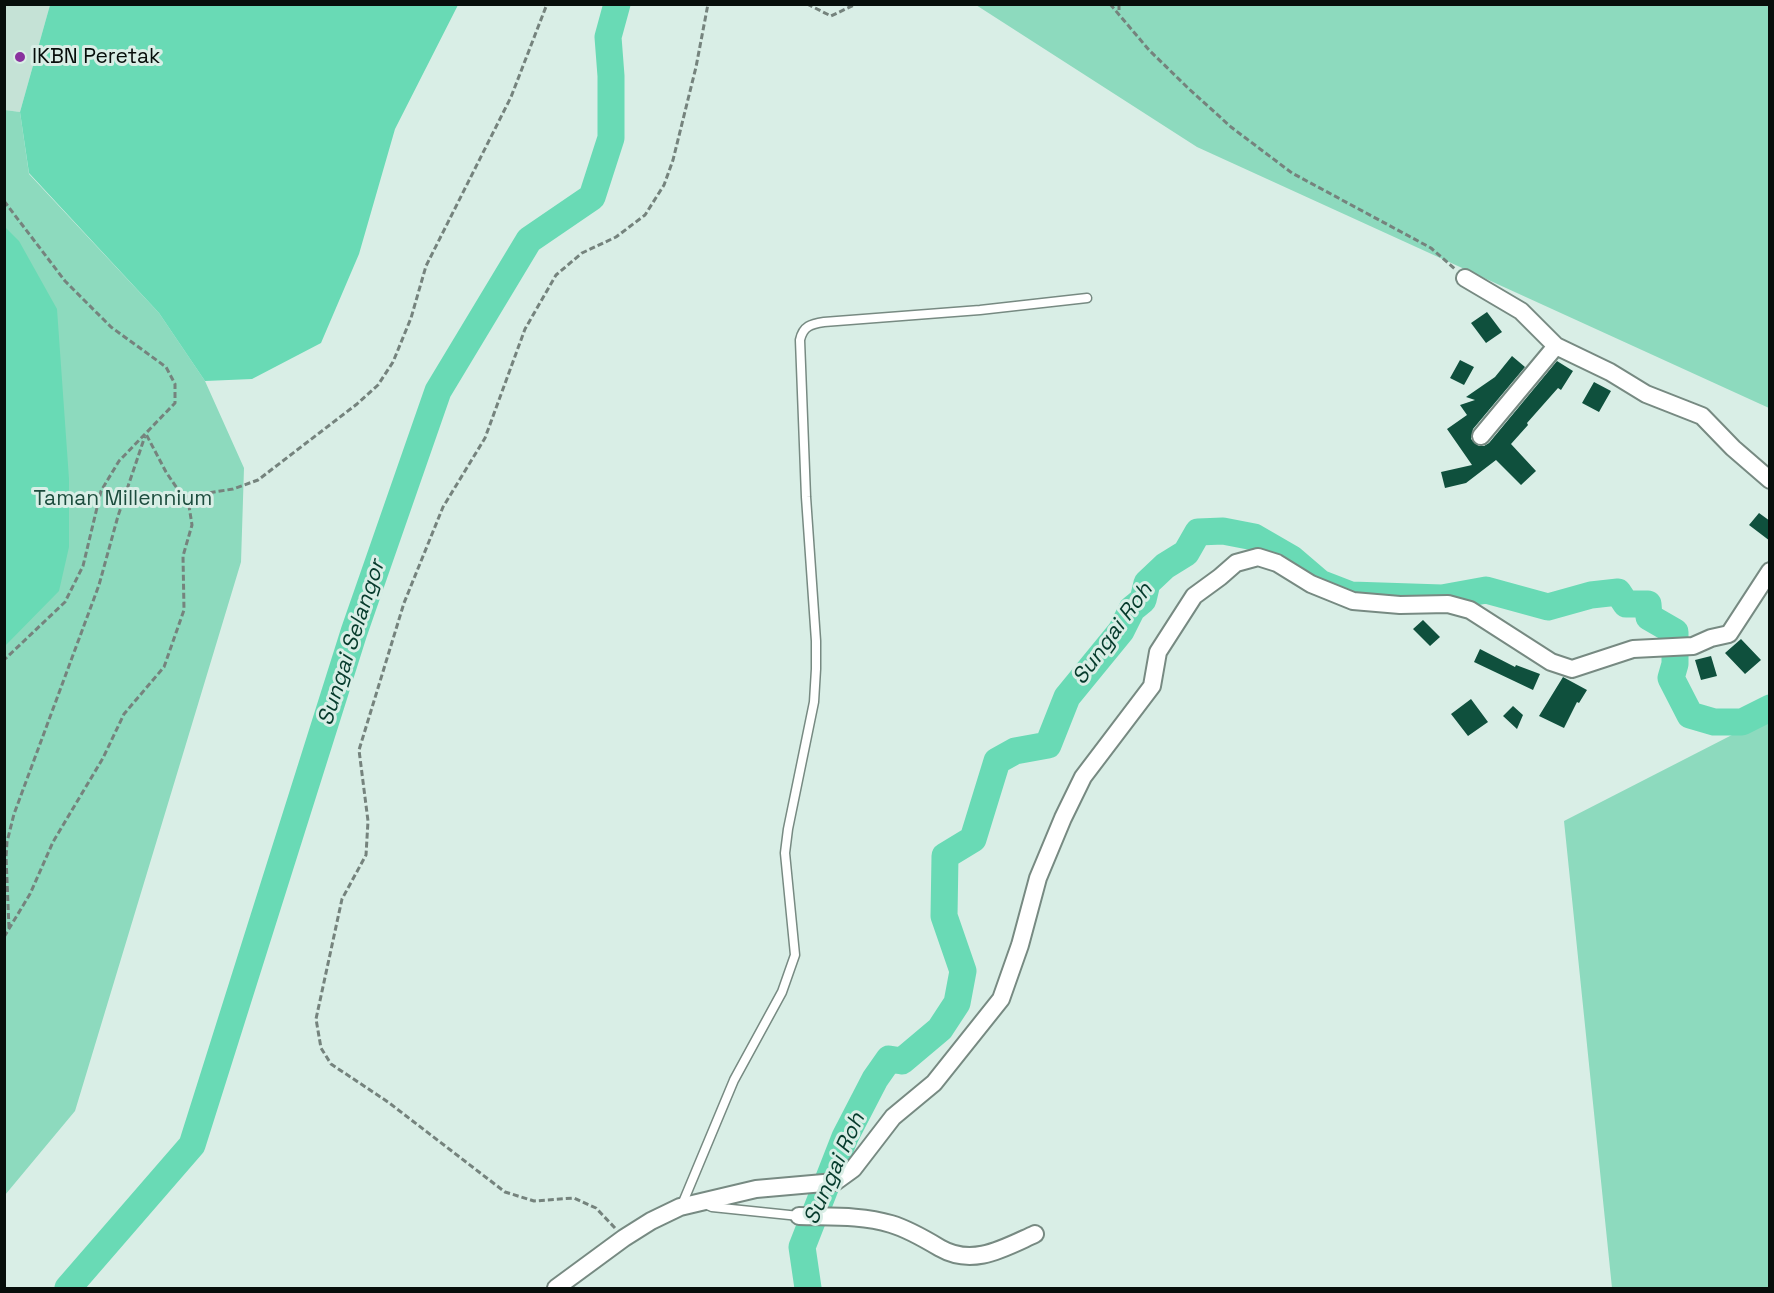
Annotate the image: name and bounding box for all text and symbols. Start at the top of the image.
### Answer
place label: IKBN Peretak [32,44,160,70]
marker: IKBN Peretak [13,50,27,64]
park label: Taman Millennium [34,486,212,512]
water label: Sungai Selangor [313,557,391,729]
water label: Sungai Roh [1067,578,1159,690]
water label: Sungai Roh [799,1109,871,1229]

